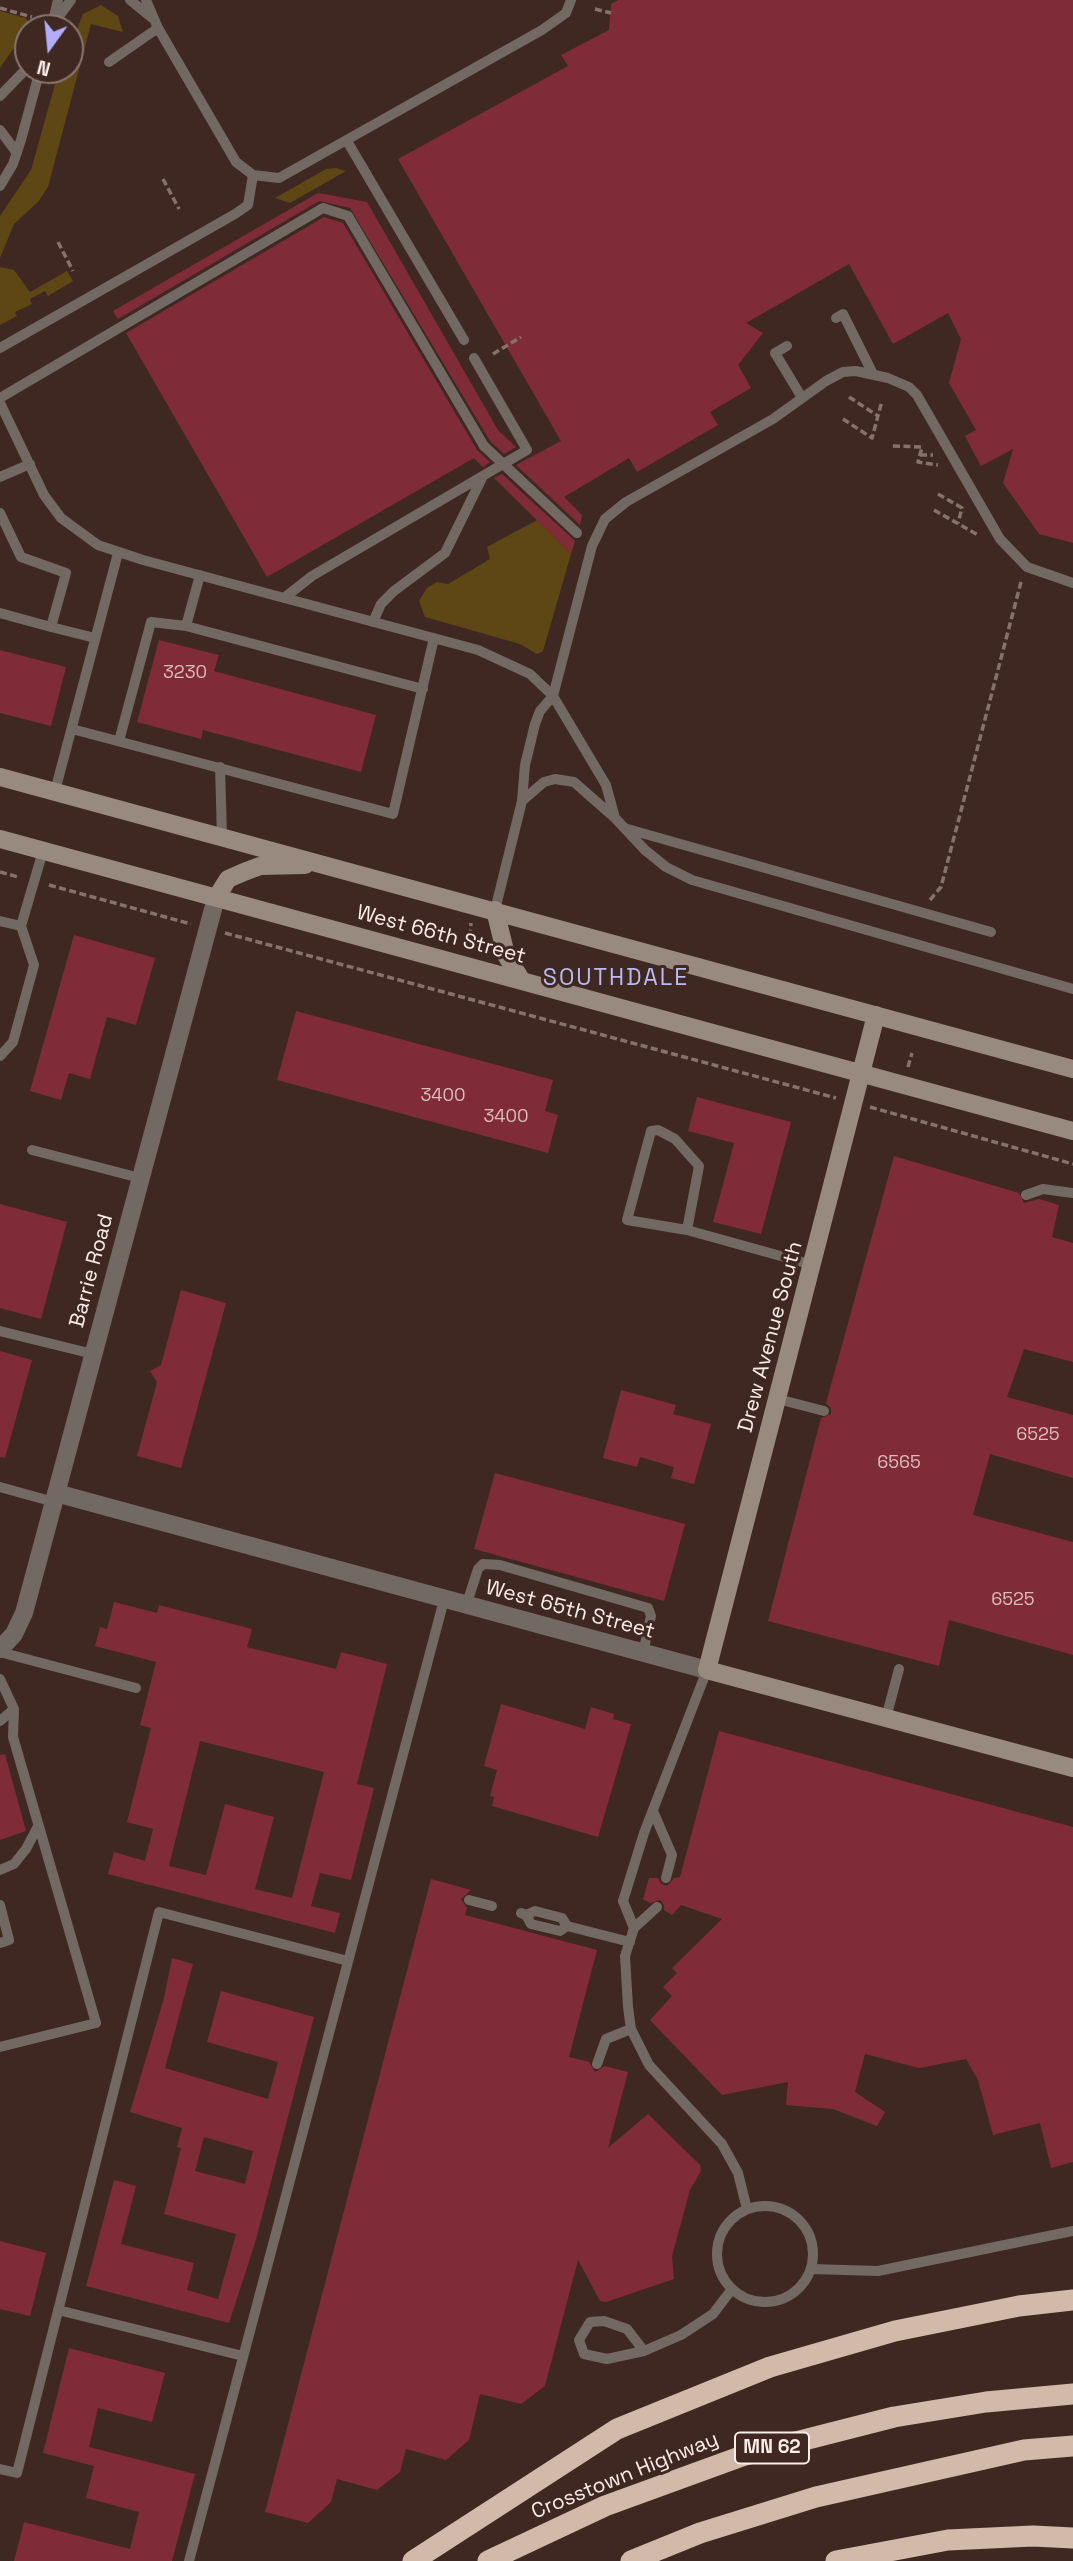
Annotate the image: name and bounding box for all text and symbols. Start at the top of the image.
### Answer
north arrow [14,14,84,84]
text: N [35,54,53,82]
house number: 3230 [163,662,207,684]
street label: West 66th Street [354,900,528,970]
district label: SOUTHDALE [544,965,688,993]
house number: 3400 [420,1085,466,1107]
house number: 3400 [483,1106,529,1128]
street label: Barrie Road [65,1212,119,1330]
street label: Drew Avenue South [733,1239,809,1435]
house number: 6525 [1016,1424,1060,1446]
house number: 6565 [877,1452,921,1474]
street label: West 65th Street [483,1575,657,1645]
house number: 6525 [991,1589,1035,1611]
street label: Crosstown Highway [528,2427,722,2525]
road number: MN 62 [735,2432,809,2464]

